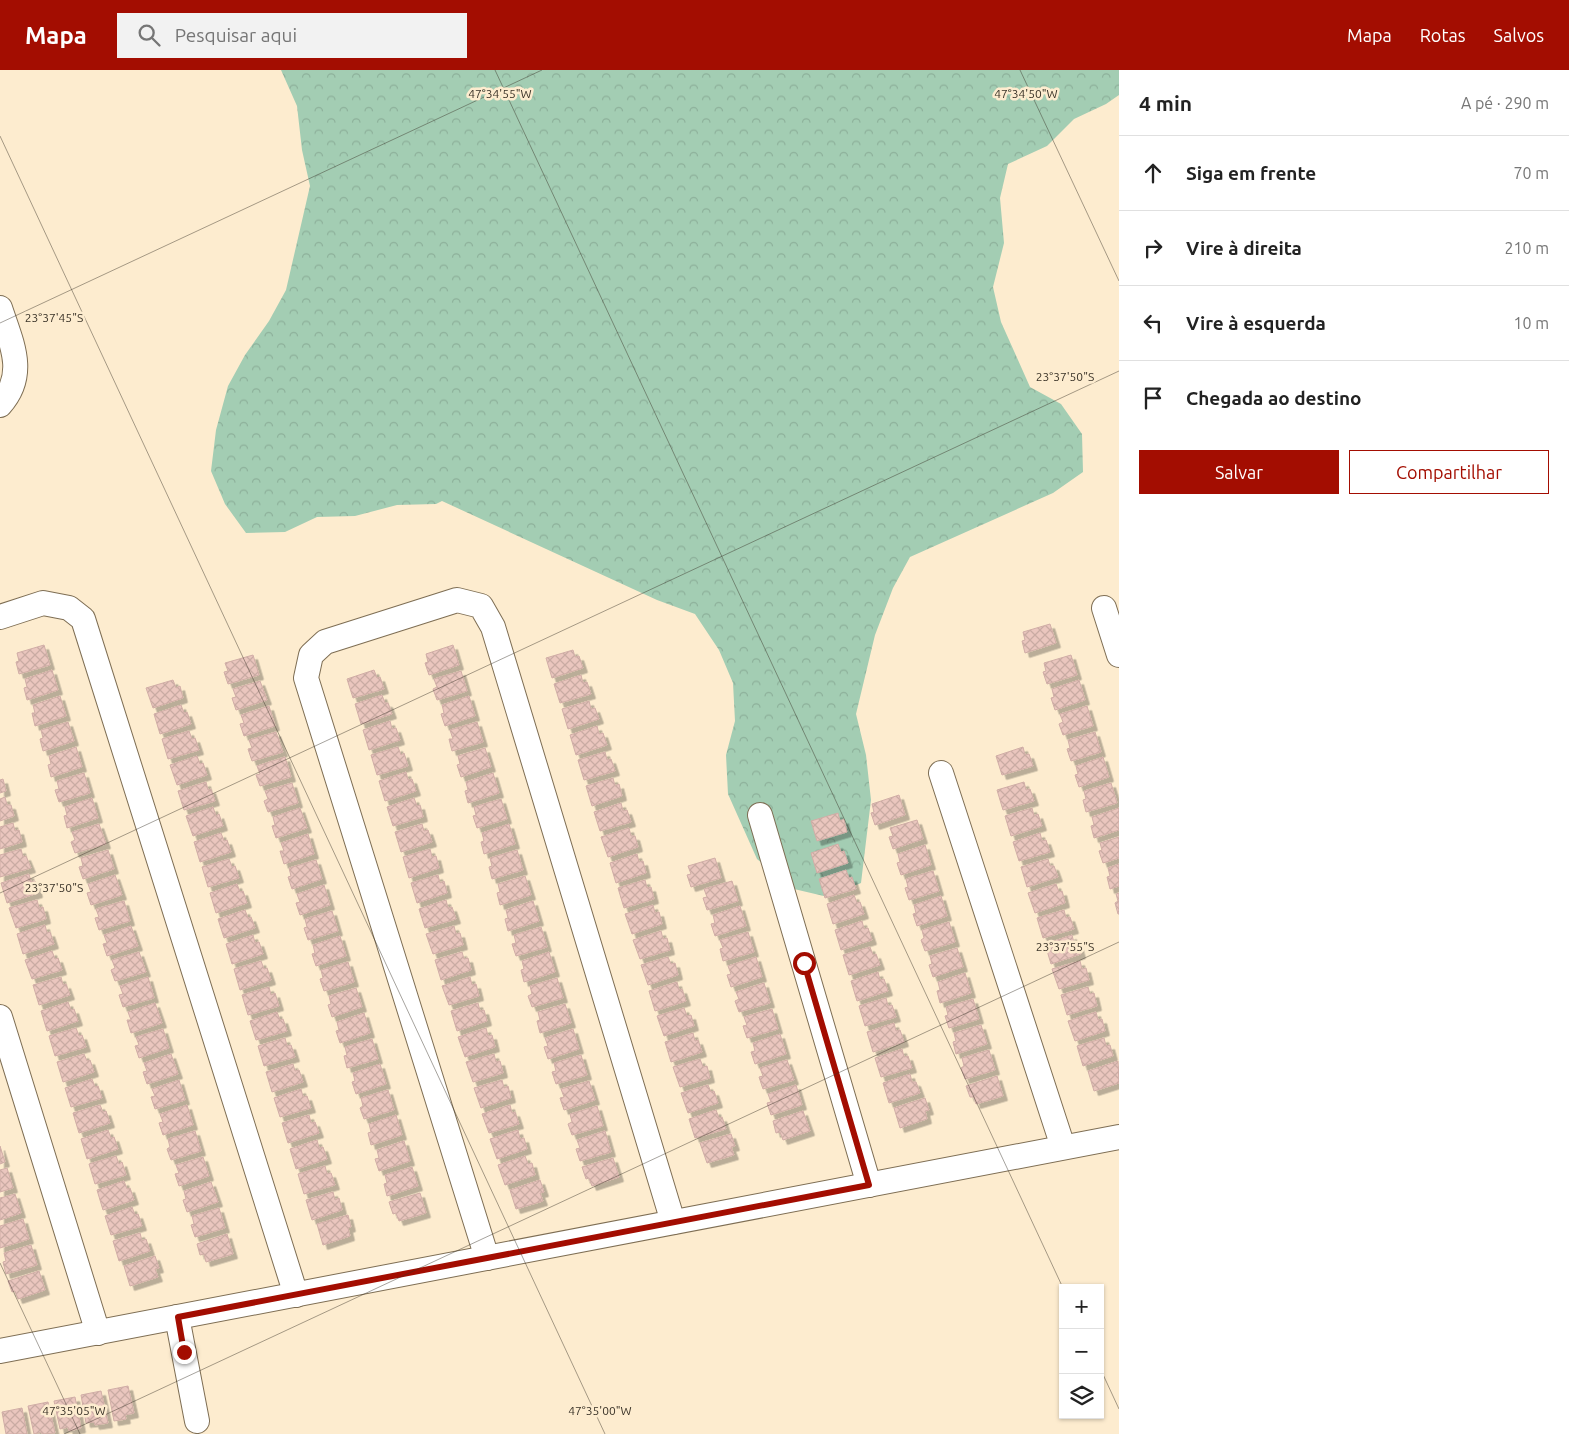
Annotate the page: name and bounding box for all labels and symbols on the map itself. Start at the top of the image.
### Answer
text: 47°34'55"W [468,87,532,100]
text: 47°34'50"W [994,87,1058,100]
text: 23°37'45"S [25,311,83,324]
text: 23°37'50"S [1036,370,1094,383]
text: 23°37'50"S [25,881,83,894]
text: 23°37'55"S [1036,940,1094,953]
route start [793,952,816,975]
route end [173,1341,196,1364]
text: 47°35'05"W [42,1404,106,1417]
text: 47°35'00"W [568,1404,632,1417]

